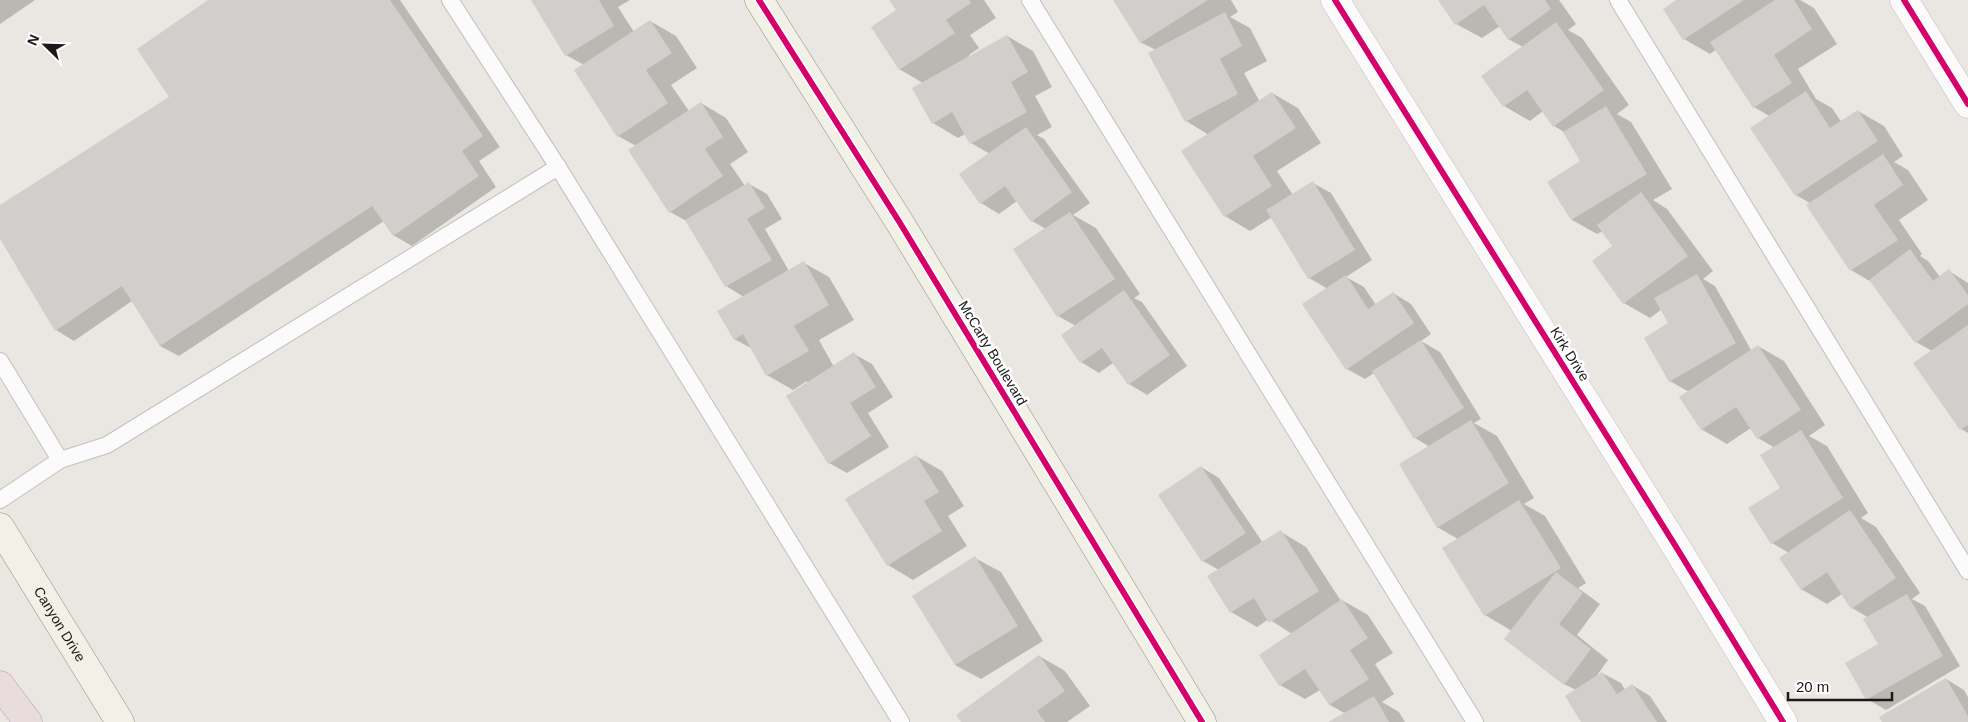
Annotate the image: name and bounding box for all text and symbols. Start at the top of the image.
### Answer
north arrow [20,20,70,70]
text: N [24,32,42,48]
street label: McCarty Boulevard [955,298,1031,408]
street label: Kirk Drive [1547,324,1593,384]
street label: Canyon Drive [31,584,89,665]
scale bar [1788,670,1892,702]
text: 20 m [1796,678,1829,695]

